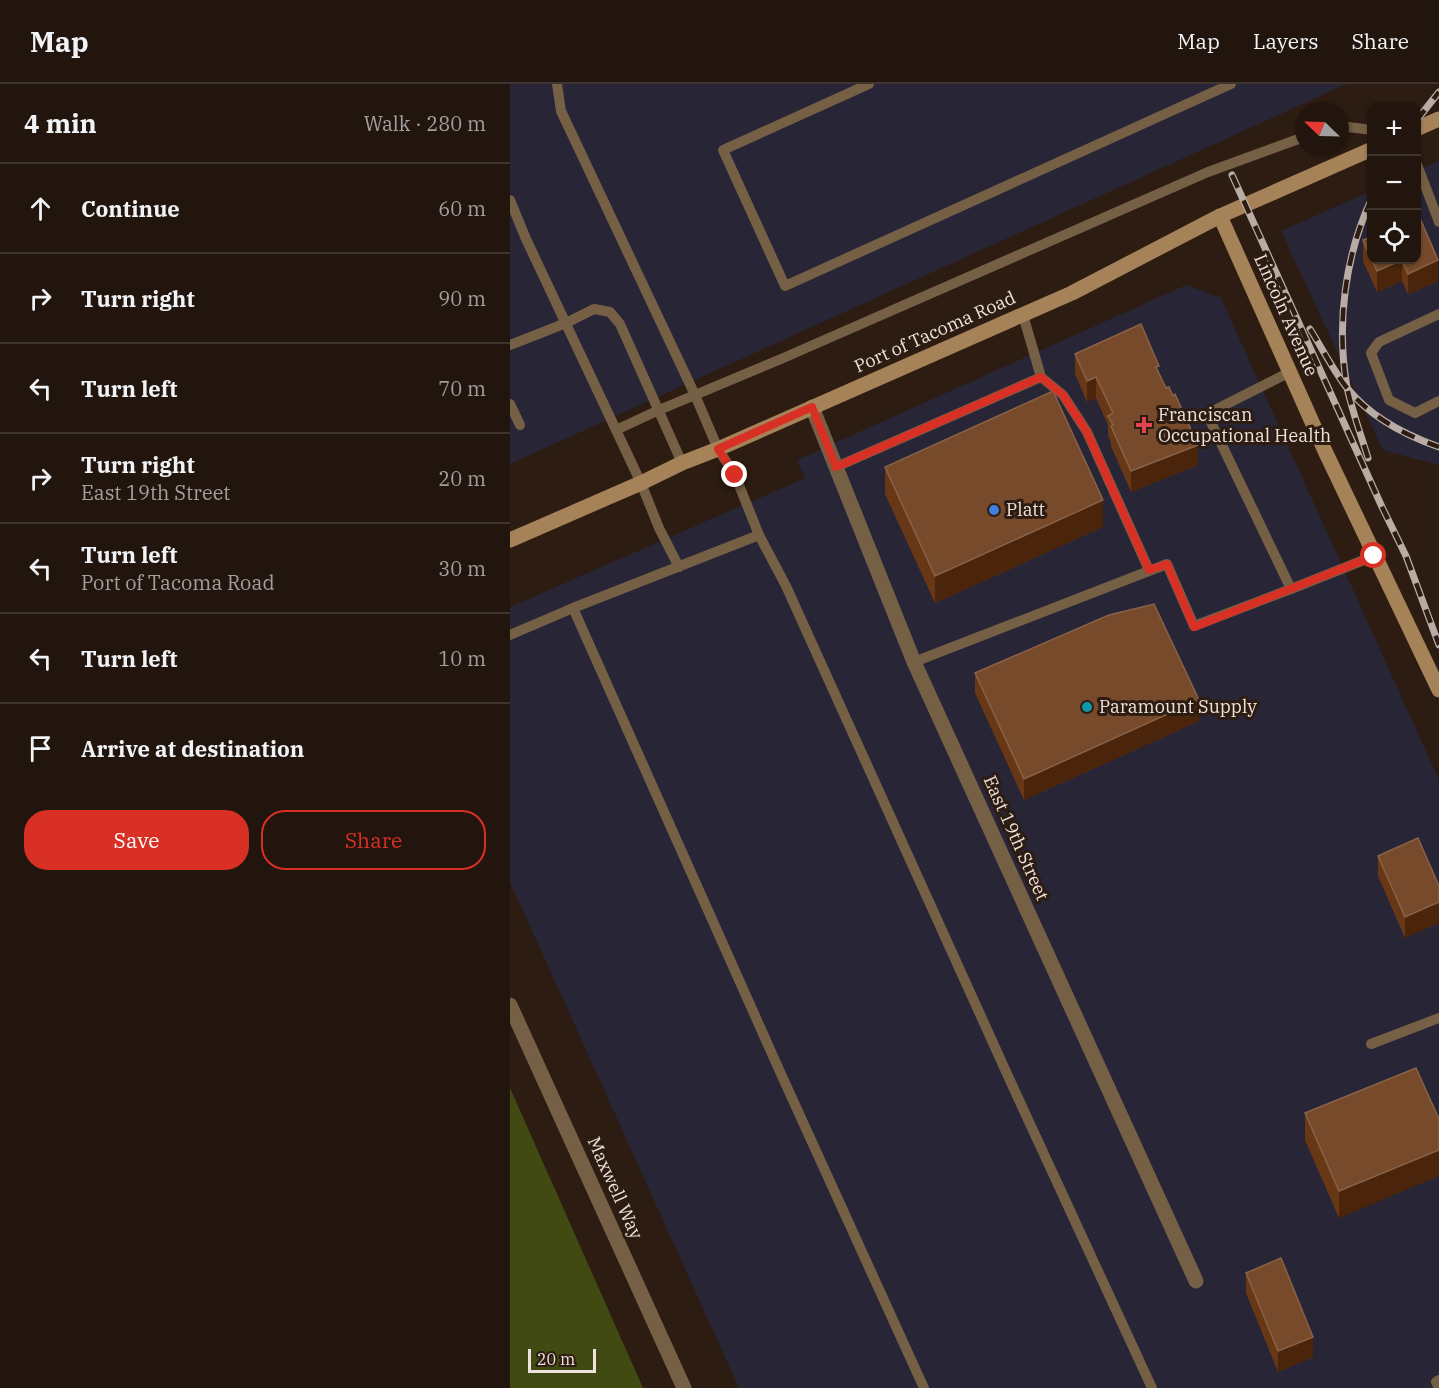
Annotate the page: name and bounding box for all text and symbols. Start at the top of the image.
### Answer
text: Map [30,23,89,60]
text: Map [1177,27,1220,55]
text: Layers [1253,27,1319,55]
text: Share [1352,27,1409,55]
north arrow [1295,102,1349,156]
map controls [1367,102,1421,264]
button: + [1367,102,1421,156]
text: 4 min [24,106,97,140]
text: Walk · 280 m [364,110,486,137]
button: − [1367,156,1421,210]
icon: ahead [24,192,57,225]
text: Continue [81,194,180,223]
text: 60 m [438,195,486,222]
button: locate [1367,210,1421,264]
street label: Lincoln Avenue [1249,250,1324,380]
icon: right [24,282,57,315]
text: Turn right [81,284,195,313]
text: 90 m [438,285,486,312]
street label: Port of Tacoma Road [851,286,1019,377]
icon: left [24,372,57,405]
text: Turn left [81,374,177,403]
text: 70 m [438,375,486,402]
place label: Franciscan Occupational Health [1158,403,1331,447]
marker: Franciscan Occupational Health [1135,416,1153,434]
text: Turn right [81,450,195,479]
route end [721,461,747,487]
icon: right [24,462,57,495]
text: 20 m [438,465,486,492]
text: East 19th Street [81,479,230,506]
place label: Platt [1006,498,1045,521]
marker: Platt [987,503,1001,517]
text: Turn left [81,540,177,569]
route start [1360,542,1386,568]
icon: left [24,552,57,585]
text: 30 m [438,555,486,582]
text: Port of Tacoma Road [81,569,275,596]
icon: left [24,642,57,675]
text: Turn left [81,644,177,673]
text: 10 m [438,645,486,672]
place label: Paramount Supply [1099,695,1257,718]
marker: Paramount Supply [1080,700,1094,714]
icon: arrive [24,732,57,765]
text: Arrive at destination [81,734,304,763]
street label: East 19th Street [979,772,1054,904]
button: Save [24,810,249,870]
button: Share [261,810,486,870]
street label: Maxwell Way [583,1133,648,1243]
scale bar [528,1346,596,1374]
text: 20 m [537,1349,575,1369]

